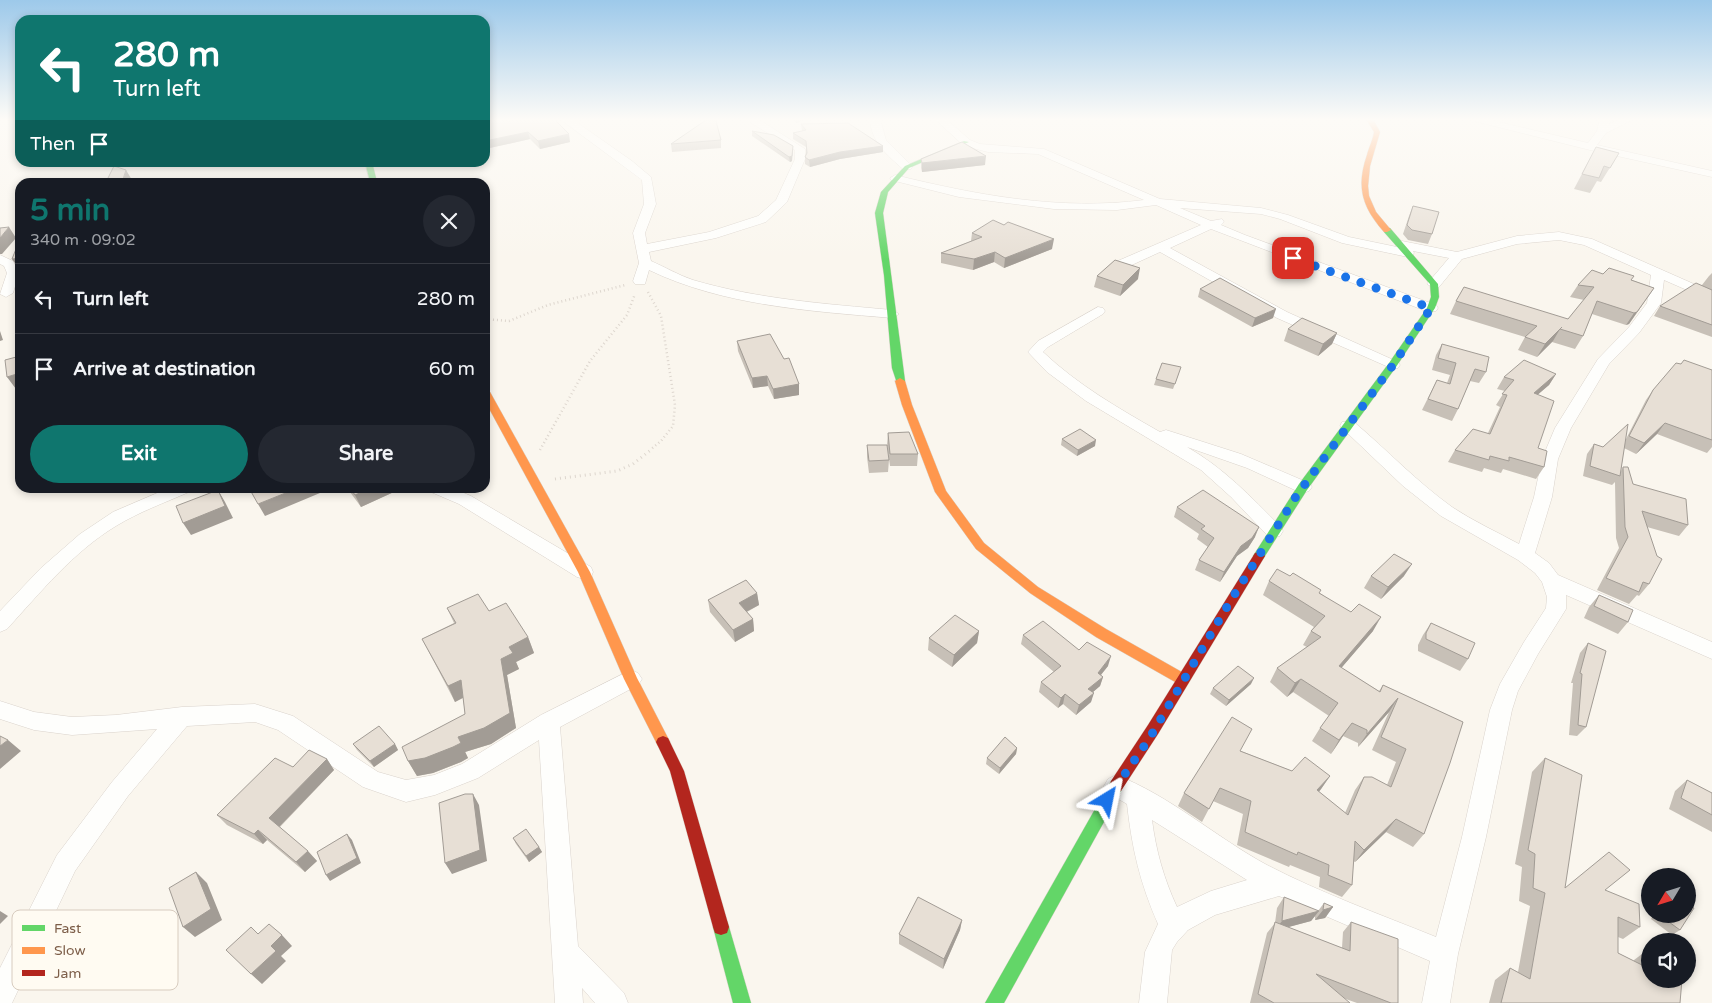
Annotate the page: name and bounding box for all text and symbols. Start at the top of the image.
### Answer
text: 280 m [113,34,220,76]
icon: left [30,35,95,100]
text: Turn left [113,76,201,102]
icon: arrive [85,130,113,158]
text: Then [30,133,75,155]
text: 5 min [30,192,110,229]
button: close [423,195,475,247]
text: 340 m · 09:02 [30,230,136,250]
pin [1272,237,1314,279]
icon: arrive [1279,244,1307,272]
icon: left [30,285,58,313]
text: Turn left [73,288,149,310]
text: 280 m [417,288,475,310]
icon: arrive [30,355,58,383]
text: Arrive at destination [73,358,256,380]
text: 60 m [429,358,475,380]
button: Exit [30,425,248,483]
button: Share [258,425,475,483]
position arrow [1080,773,1132,825]
north arrow [1641,868,1696,922]
map controls [1641,868,1696,988]
legend [12,910,178,990]
text: Fast [54,920,82,937]
button: sound [1641,933,1696,988]
text: Slow [54,942,86,959]
text: Jam [54,965,81,982]

